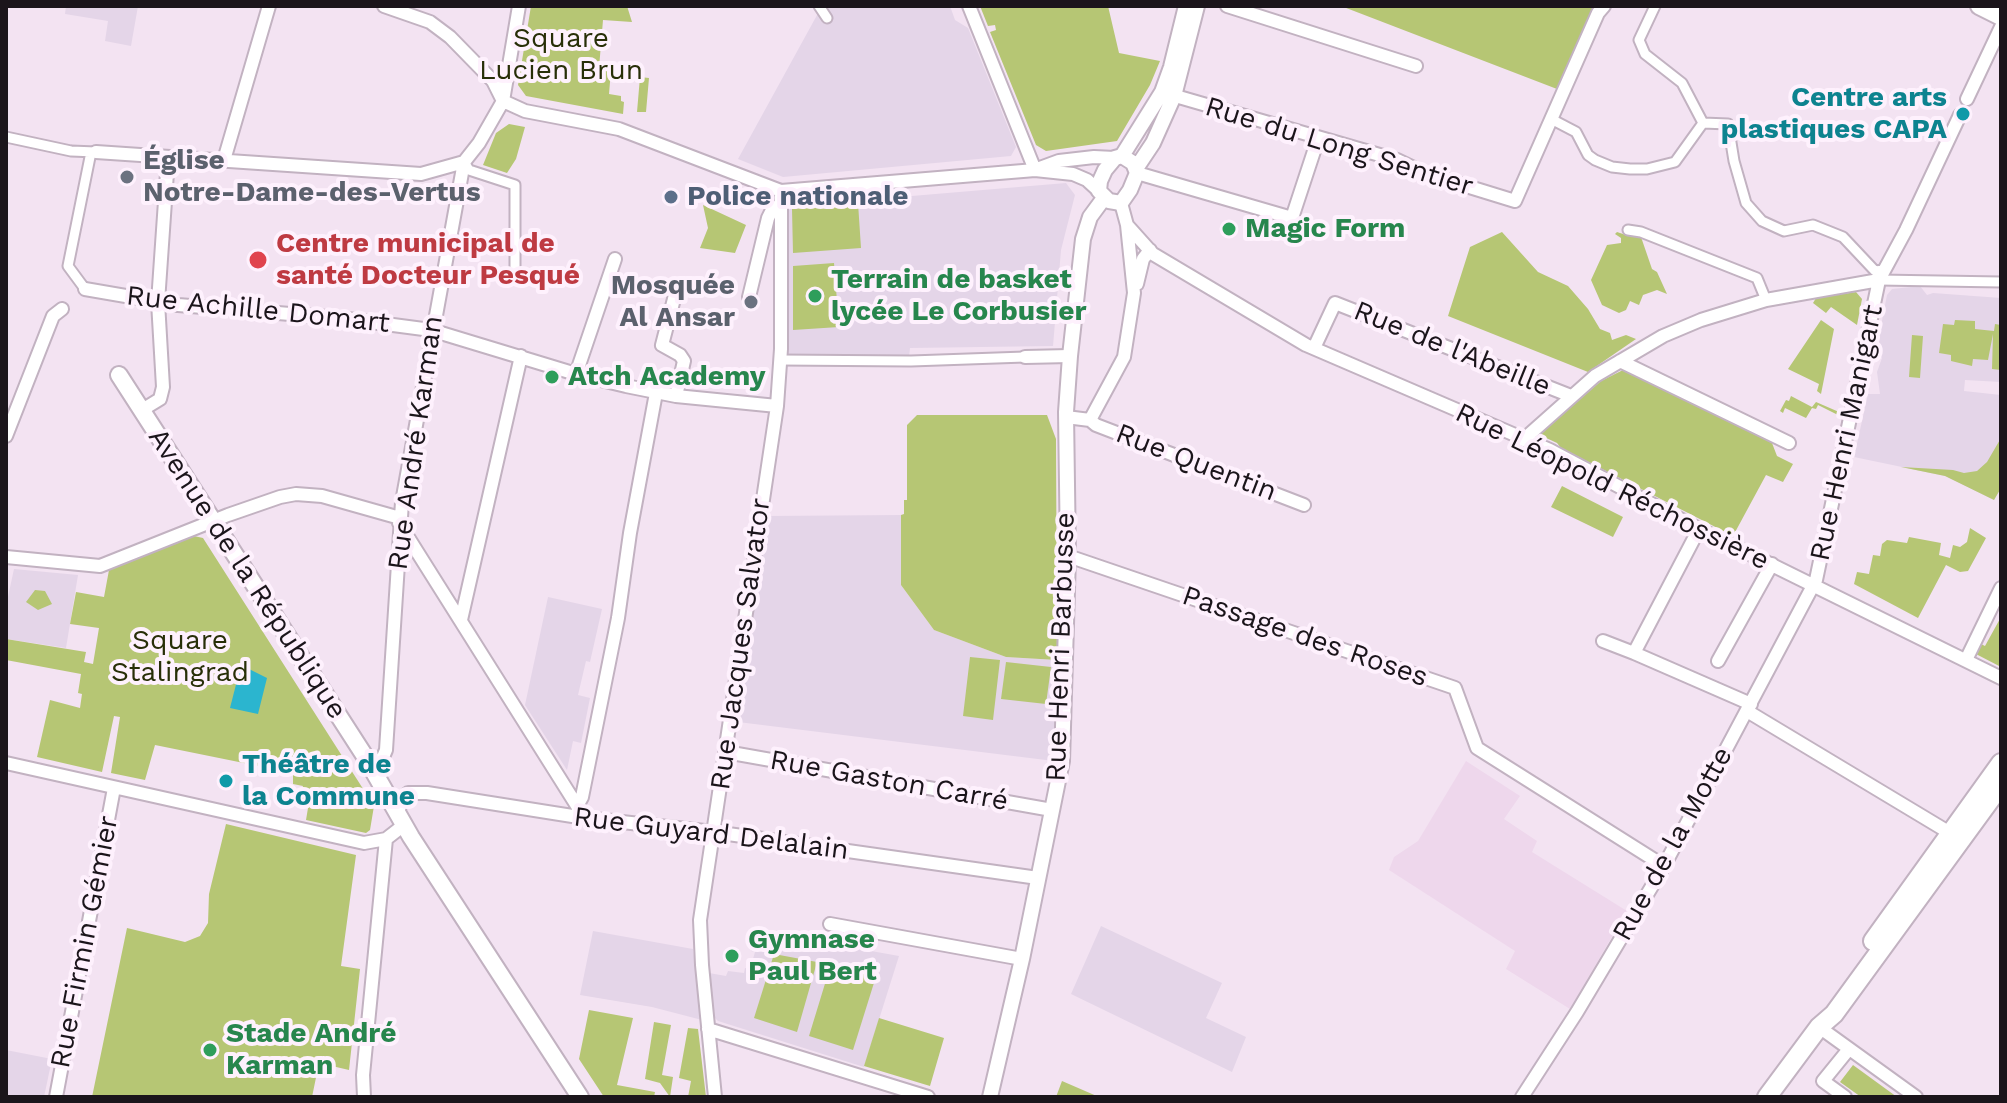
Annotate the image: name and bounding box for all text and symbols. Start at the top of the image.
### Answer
park label: Square Lucien Brun [479,22,643,88]
place label: Centre arts plastiques CAPA [1721,81,1947,147]
street label: Rue du Long Sentier [1201,90,1477,204]
marker: Centre arts plastiques CAPA [1954,105,1972,123]
place label: Église Notre-Dame-des-Vertus [143,144,481,210]
marker: Église Notre-Dame-des-Vertus [118,168,136,186]
place label: Police nationale [687,180,909,214]
marker: Police nationale [662,188,680,206]
place label: Magic Form [1245,212,1405,246]
marker: Magic Form [1220,220,1238,238]
place label: Centre municipal de santé Docteur Pesqué [276,227,580,293]
marker: Centre municipal de santé Docteur Pesqué [247,249,269,271]
place label: Terrain de basket lycée Le Corbusier [831,263,1087,329]
place label: Mosquée Al Ansar [611,269,735,335]
street label: Rue Achille Domart [125,279,391,341]
marker: Terrain de basket lycée Le Corbusier [806,287,824,305]
marker: Mosquée Al Ansar [742,293,760,311]
street label: Rue de l'Abeille [1349,294,1555,404]
street label: Rue Henri Manigart [1803,302,1891,564]
street label: Rue André Karman [382,314,450,572]
place label: Atch Academy [568,360,766,394]
marker: Atch Academy [543,368,561,386]
street label: Rue Léopold Réchossière [1450,396,1774,578]
street label: Rue Quentin [1111,417,1281,509]
street label: Avenue de la République [140,422,354,726]
street label: Rue Jacques Salvator [704,496,778,792]
street label: Rue Henri Barbusse [1040,512,1082,782]
street label: Passage des Roses [1178,579,1432,695]
park label: Square Stalingrad [111,624,249,690]
street label: Rue de la Motte [1606,741,1740,947]
street label: Rue Gaston Carré [767,744,1011,818]
place label: Théâtre de la Commune [242,748,415,814]
marker: Théâtre de la Commune [217,772,235,790]
street label: Rue Guyard Delalain [572,800,850,868]
street label: Rue Firmin Gémier [44,813,126,1071]
place label: Gymnase Paul Bert [748,923,877,989]
marker: Gymnase Paul Bert [723,947,741,965]
place label: Stade André Karman [226,1017,396,1083]
marker: Stade André Karman [201,1041,219,1059]

